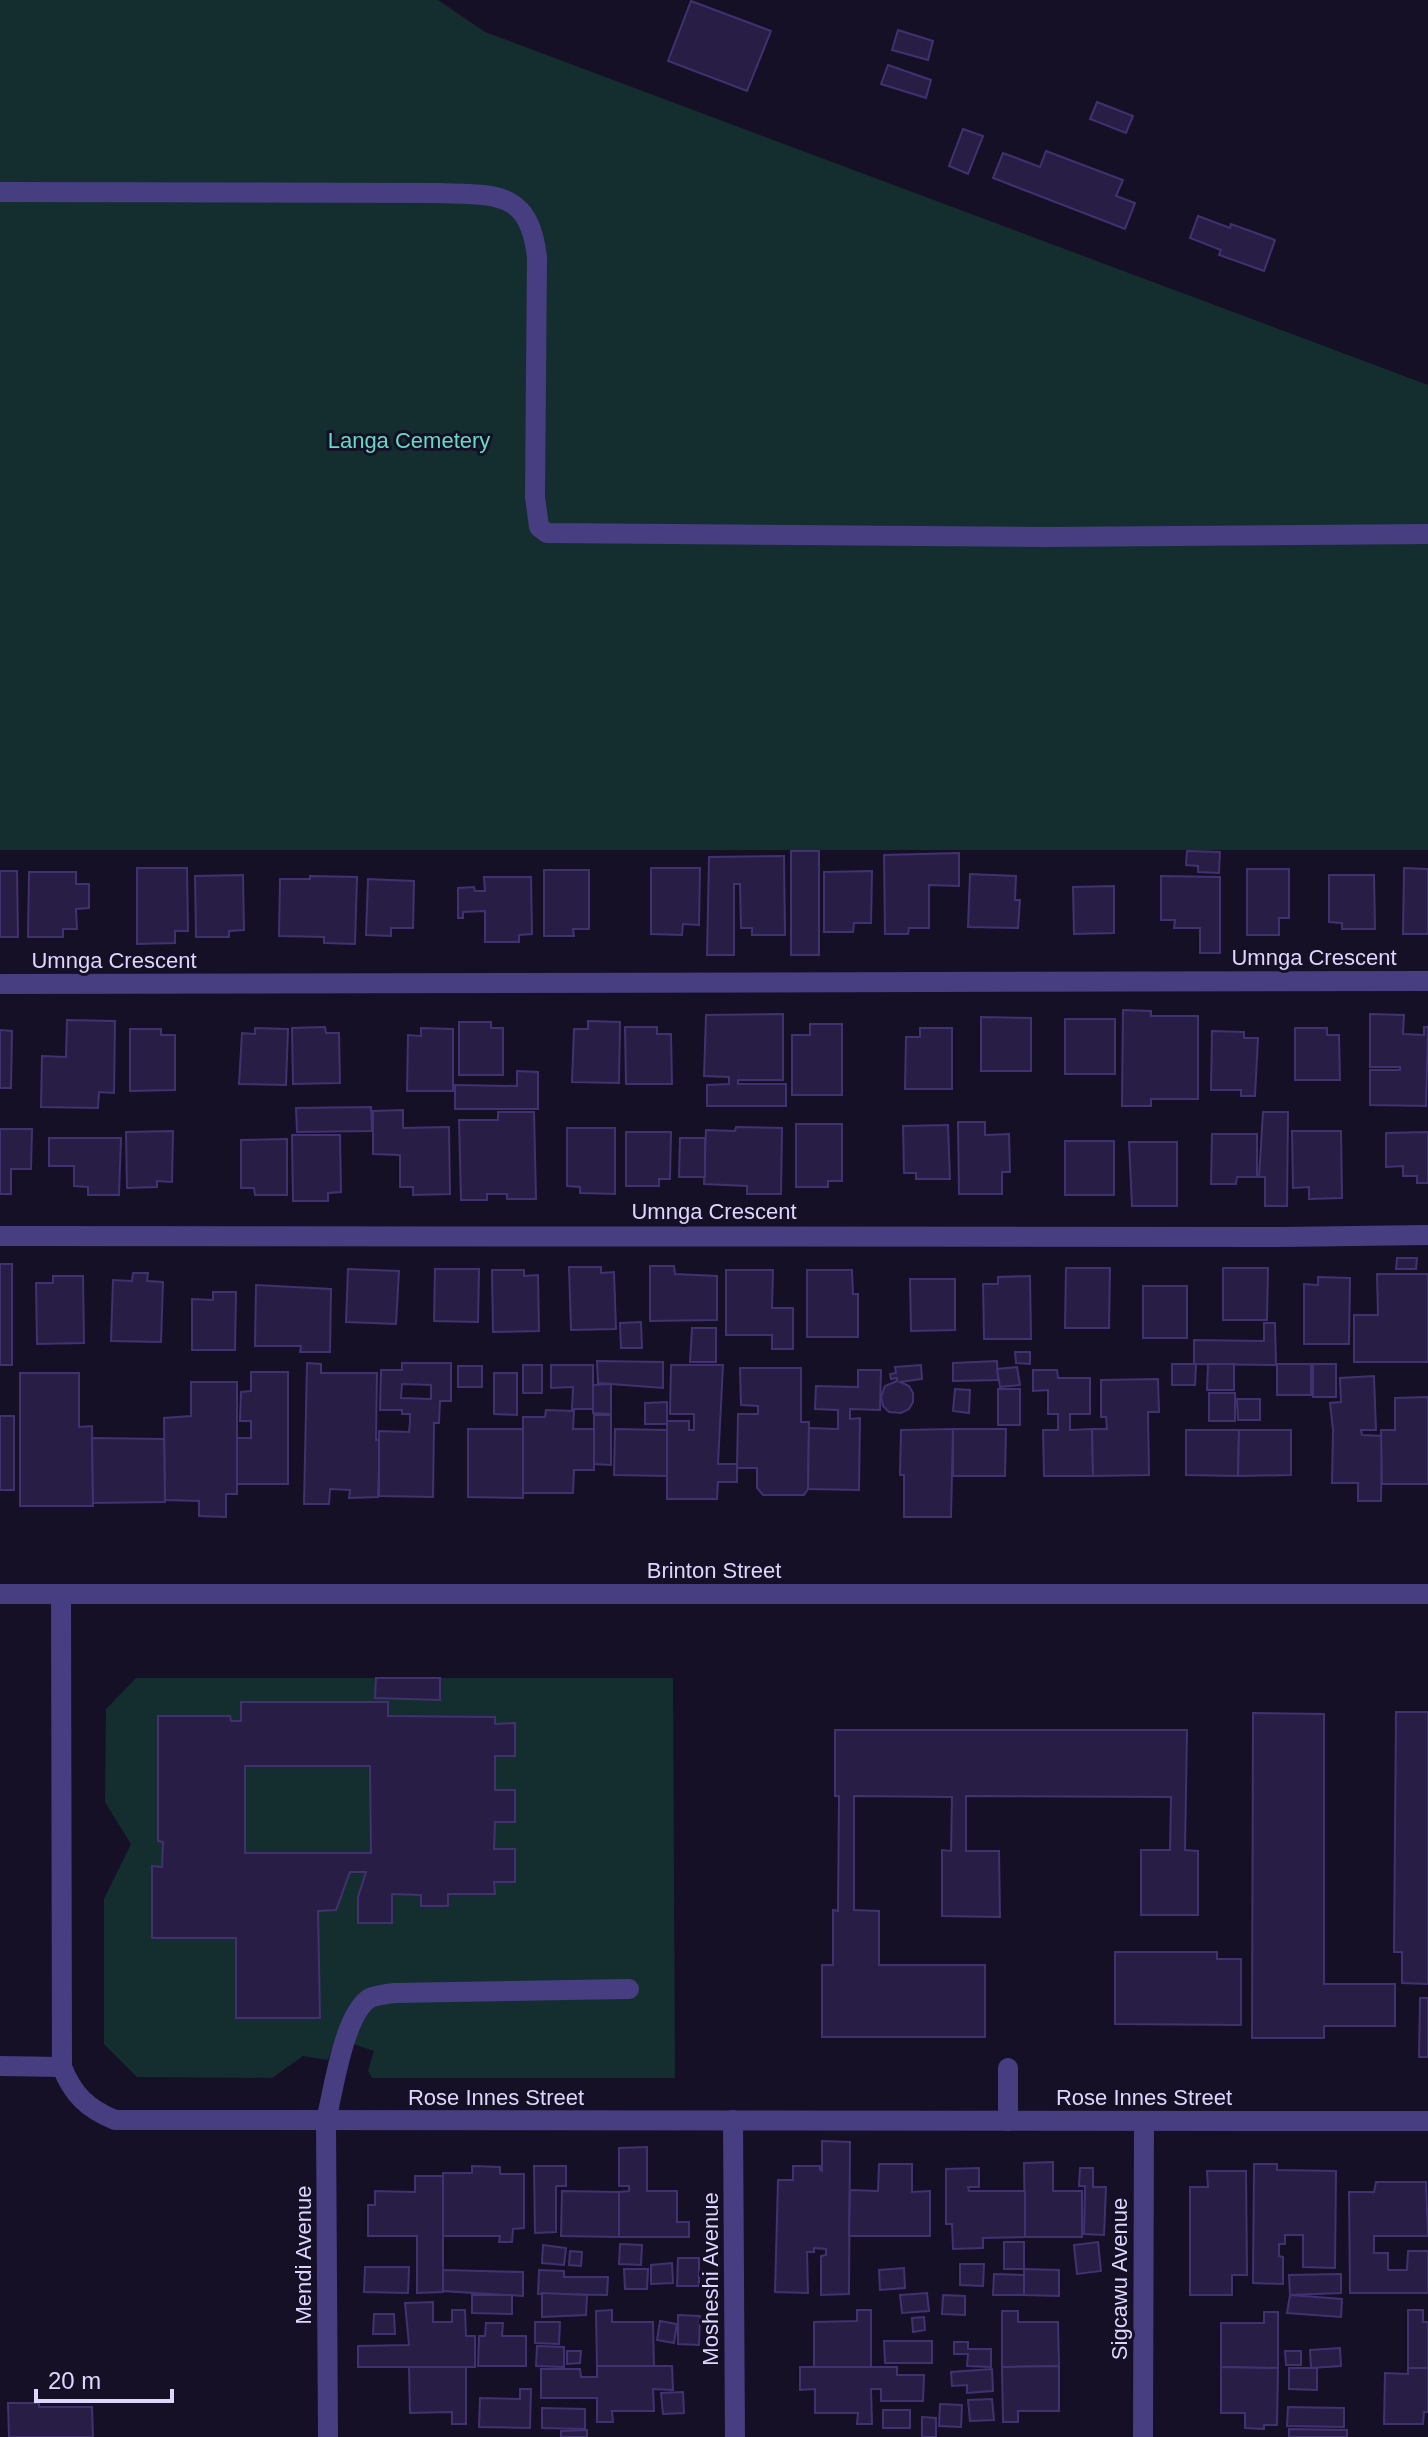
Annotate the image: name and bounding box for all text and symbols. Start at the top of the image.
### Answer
park label: Langa Cemetery [328,428,490,453]
street label: Umnga Crescent [1231,945,1397,970]
street label: Umnga Crescent [31,948,197,973]
street label: Umnga Crescent [631,1199,797,1224]
street label: Brinton Street [647,1558,781,1583]
street label: Rose Innes Street [408,2085,584,2110]
street label: Rose Innes Street [1056,2085,1232,2110]
street label: Mendi Avenue [291,2185,316,2325]
street label: Mosheshi Avenue [698,2192,723,2366]
street label: Sigcawu Avenue [1107,2198,1132,2360]
scale bar [36,2353,172,2403]
text: 20 m [48,2367,101,2394]

